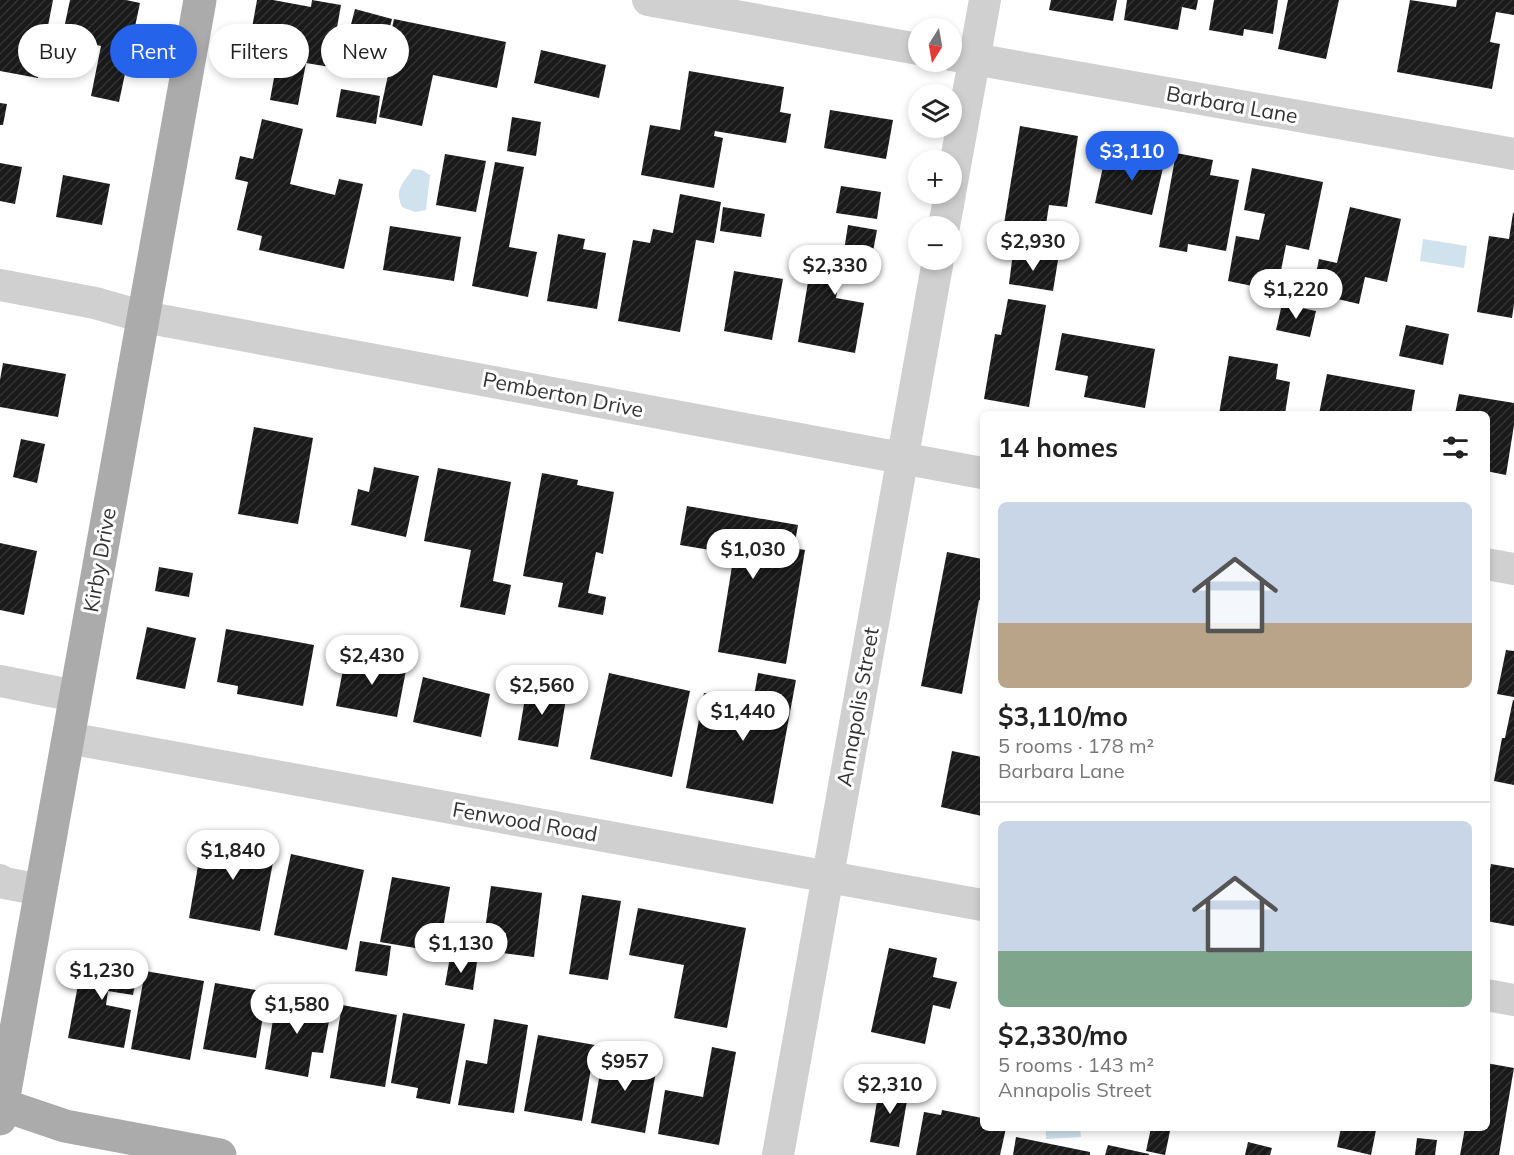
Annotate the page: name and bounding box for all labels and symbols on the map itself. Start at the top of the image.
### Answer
north arrow [908,18,962,72]
street label: Barbara Lane [1164,80,1300,128]
pin: $3,110 [1083,131,1181,182]
pin: $2,930 [984,221,1082,272]
pin: $2,330 [786,245,884,296]
pin: $1,220 [1247,269,1345,320]
street label: Pemberton Drive [481,366,646,422]
street label: Kirby Drive [77,505,121,614]
pin: $1,030 [704,529,802,580]
street label: Annapolis Street [830,625,884,788]
pin: $2,430 [323,635,421,686]
pin: $2,560 [493,665,591,716]
pin: $1,440 [694,691,792,742]
street label: Fenwood Road [451,795,600,847]
pin: $1,840 [184,830,282,881]
pin: $1,130 [412,923,510,974]
pin: $1,230 [53,950,151,1001]
pin: $1,580 [248,984,346,1035]
pin: $957 [589,1041,661,1092]
pin: $2,310 [841,1064,939,1115]

